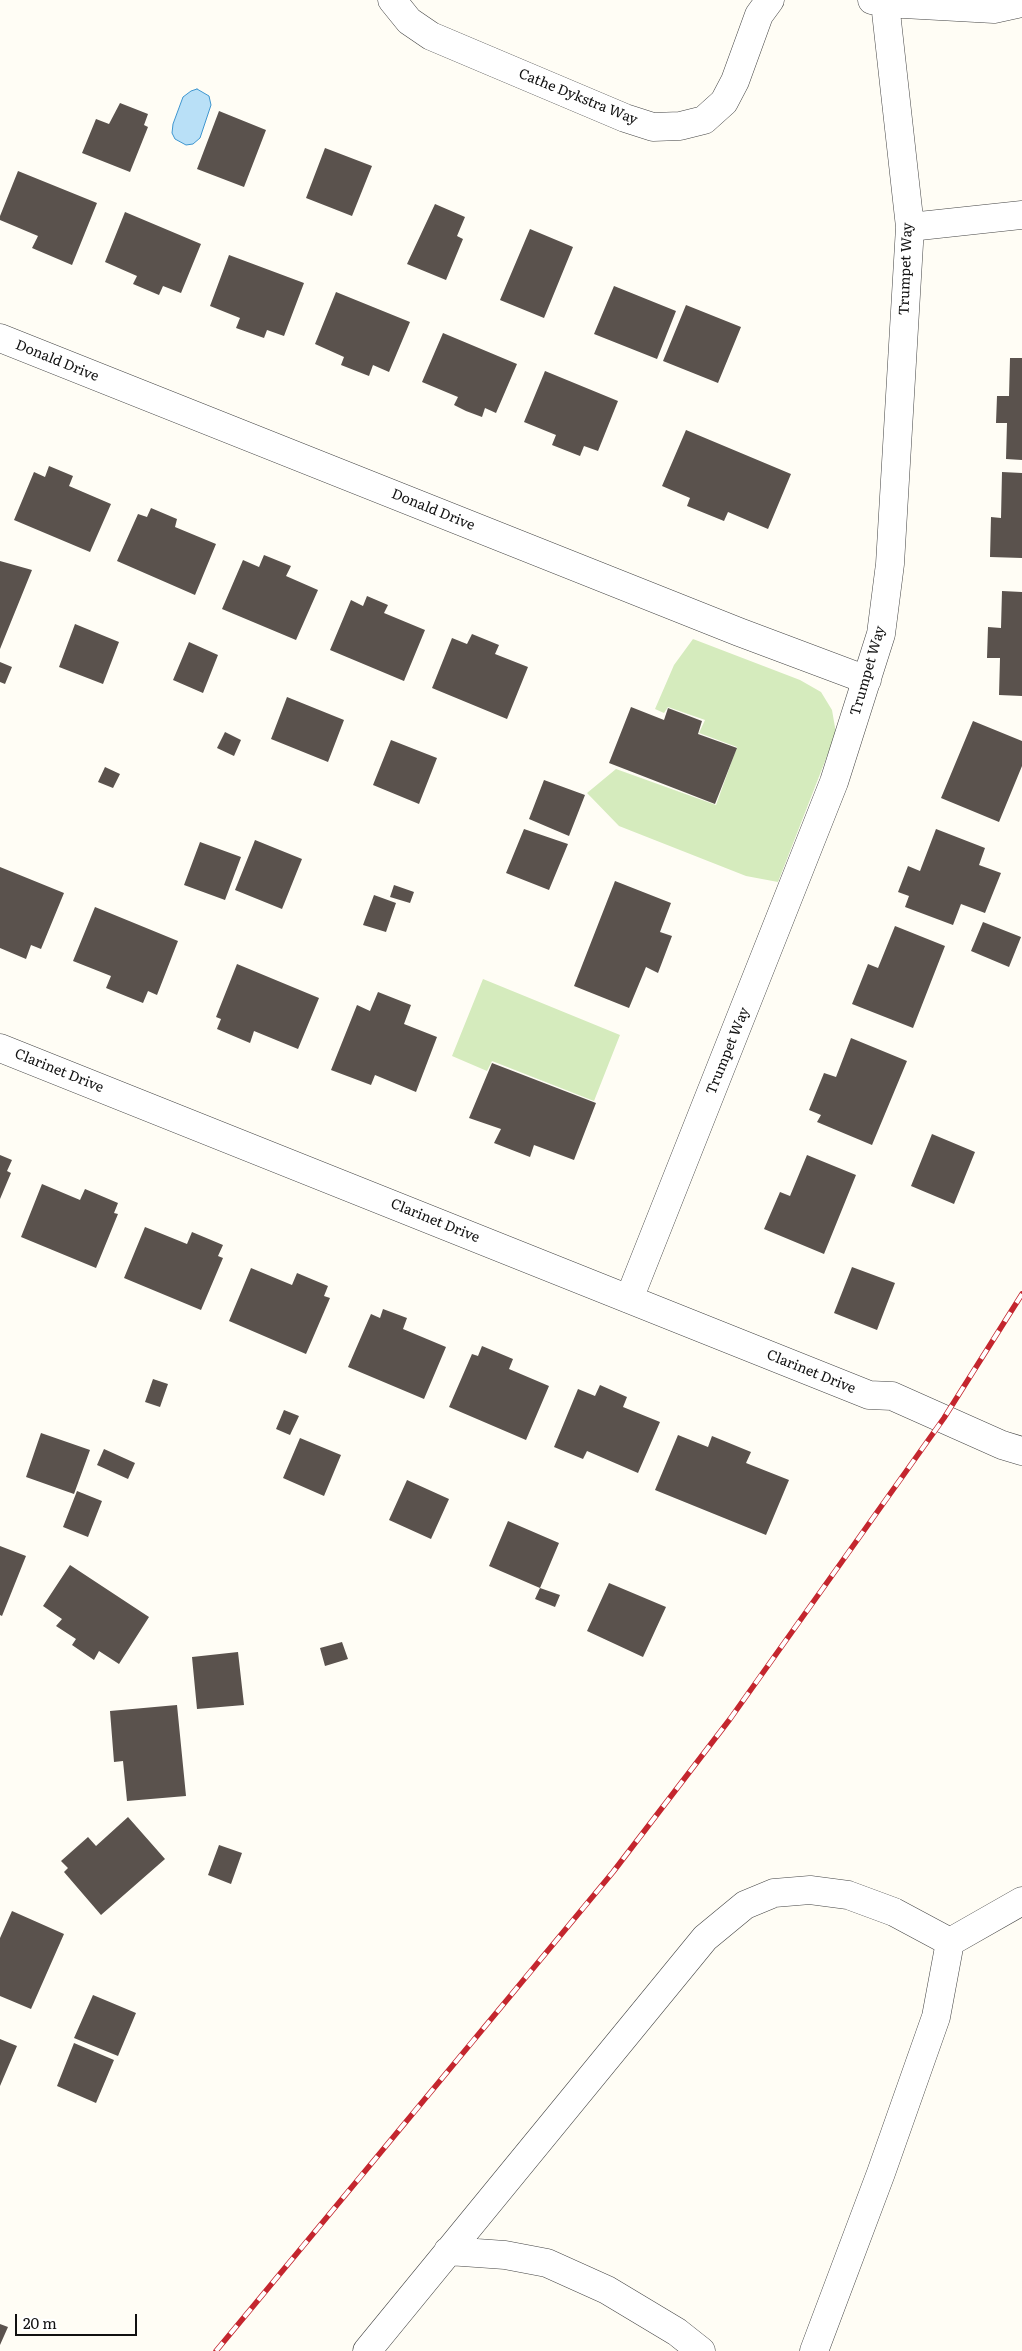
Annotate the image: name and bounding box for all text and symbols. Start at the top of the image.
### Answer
street label: Cathe Dykstra Way [516,65,640,129]
street label: Trumpet Way [896,222,916,316]
street label: Donald Drive [13,337,101,385]
street label: Donald Drive [389,486,477,534]
street label: Trumpet Way [847,624,889,718]
street label: Trumpet Way [703,1005,753,1097]
street label: Clarinet Drive [12,1046,106,1096]
street label: Clarinet Drive [388,1196,482,1246]
street label: Clarinet Drive [764,1347,858,1397]
scale bar [18,2304,140,2336]
text: 20 m [23,2311,57,2334]

